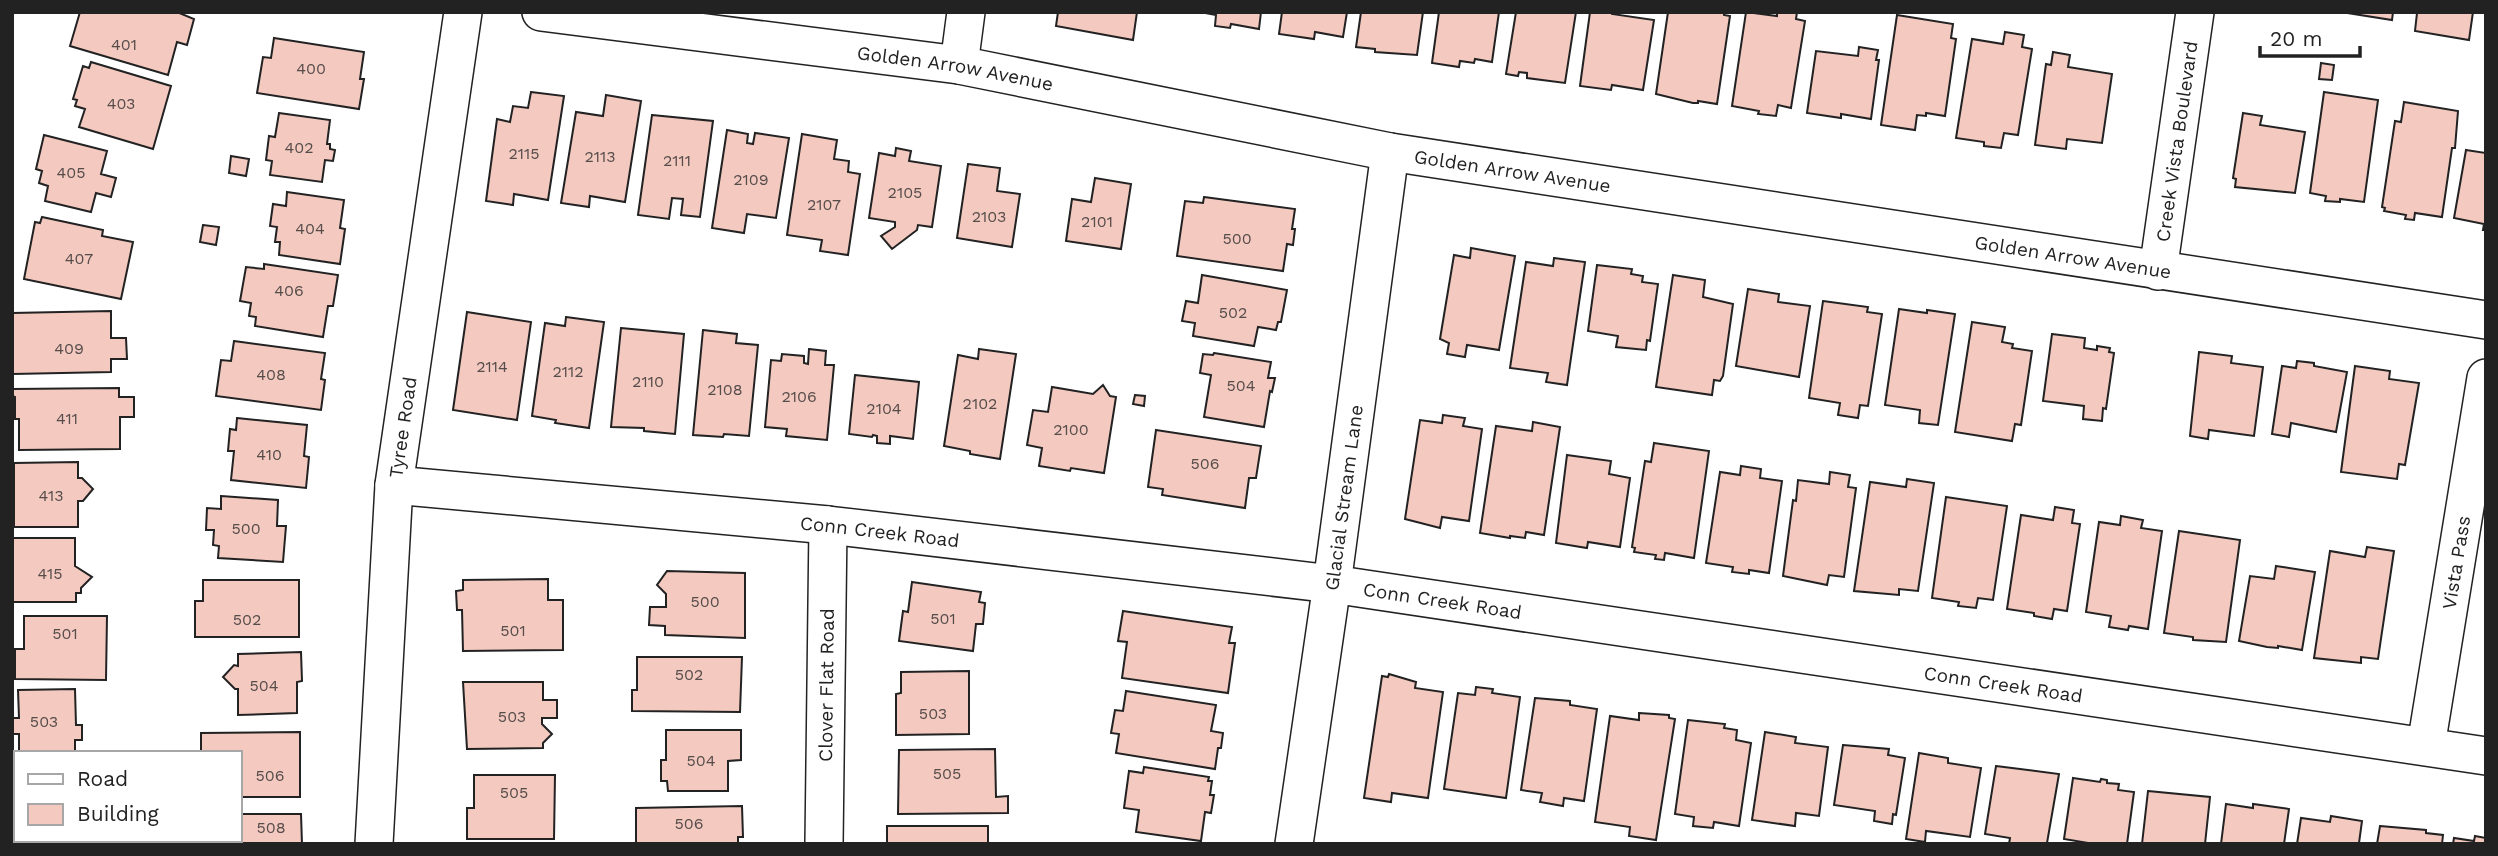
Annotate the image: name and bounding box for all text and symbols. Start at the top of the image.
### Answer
scale bar [2260,14,2360,58]
text: 20 m [2270,26,2322,51]
house number: 401 [111,35,137,54]
street label: Creek Vista Boulevard [2151,39,2202,243]
street label: Golden Arrow Avenue [856,41,1055,95]
house number: 400 [296,59,326,78]
house number: 403 [107,94,135,113]
house number: 402 [284,138,314,157]
house number: 2115 [508,144,540,163]
street label: Golden Arrow Avenue [1413,144,1612,197]
house number: 2113 [584,147,616,166]
house number: 2111 [663,151,691,170]
house number: 405 [56,163,86,182]
house number: 2109 [733,170,769,189]
house number: 2105 [888,183,922,202]
house number: 2107 [807,195,841,214]
house number: 2103 [972,207,1006,226]
house number: 2101 [1081,212,1113,231]
house number: 404 [295,219,325,238]
house number: 500 [1222,229,1252,248]
street label: Golden Arrow Avenue [1973,230,2173,283]
house number: 407 [65,249,93,268]
house number: 406 [274,281,304,300]
house number: 502 [1219,303,1247,322]
house number: 409 [54,339,84,358]
house number: 2114 [476,357,508,376]
house number: 2112 [552,362,584,381]
house number: 408 [256,365,286,384]
house number: 2110 [632,372,664,391]
street label: Tyree Road [384,375,421,479]
house number: 504 [1226,376,1256,395]
house number: 2108 [707,380,743,399]
house number: 2106 [781,387,817,406]
house number: 2102 [963,394,997,413]
house number: 2104 [866,399,902,418]
street label: Glacial Stream Lane [1320,403,1367,592]
house number: 411 [56,409,78,428]
house number: 2100 [1053,420,1089,439]
house number: 410 [256,445,282,464]
house number: 506 [1191,454,1220,473]
house number: 413 [38,486,64,505]
street label: Conn Creek Road [799,511,961,552]
street label: Vista Pass [2437,514,2475,611]
house number: 500 [231,519,261,538]
house number: 415 [37,564,63,583]
street label: Conn Creek Road [1362,577,1523,624]
house number: 500 [690,592,720,611]
street label: Clover Flat Road [814,608,838,762]
house number: 501 [930,609,956,628]
house number: 502 [233,610,261,629]
house number: 501 [500,621,526,640]
house number: 501 [52,624,78,643]
street label: Conn Creek Road [1922,661,2084,707]
house number: 502 [675,665,703,684]
house number: 504 [249,676,279,695]
house number: 503 [919,704,947,723]
house number: 503 [498,707,526,726]
house number: 503 [30,712,58,731]
legend [14,751,242,842]
house number: 504 [686,751,716,770]
house number: 505 [933,764,961,783]
text: Road [77,766,128,791]
house number: 506 [256,766,285,785]
house number: 505 [500,783,528,802]
text: Building [77,801,159,826]
house number: 506 [675,814,704,833]
house number: 508 [256,818,286,837]

